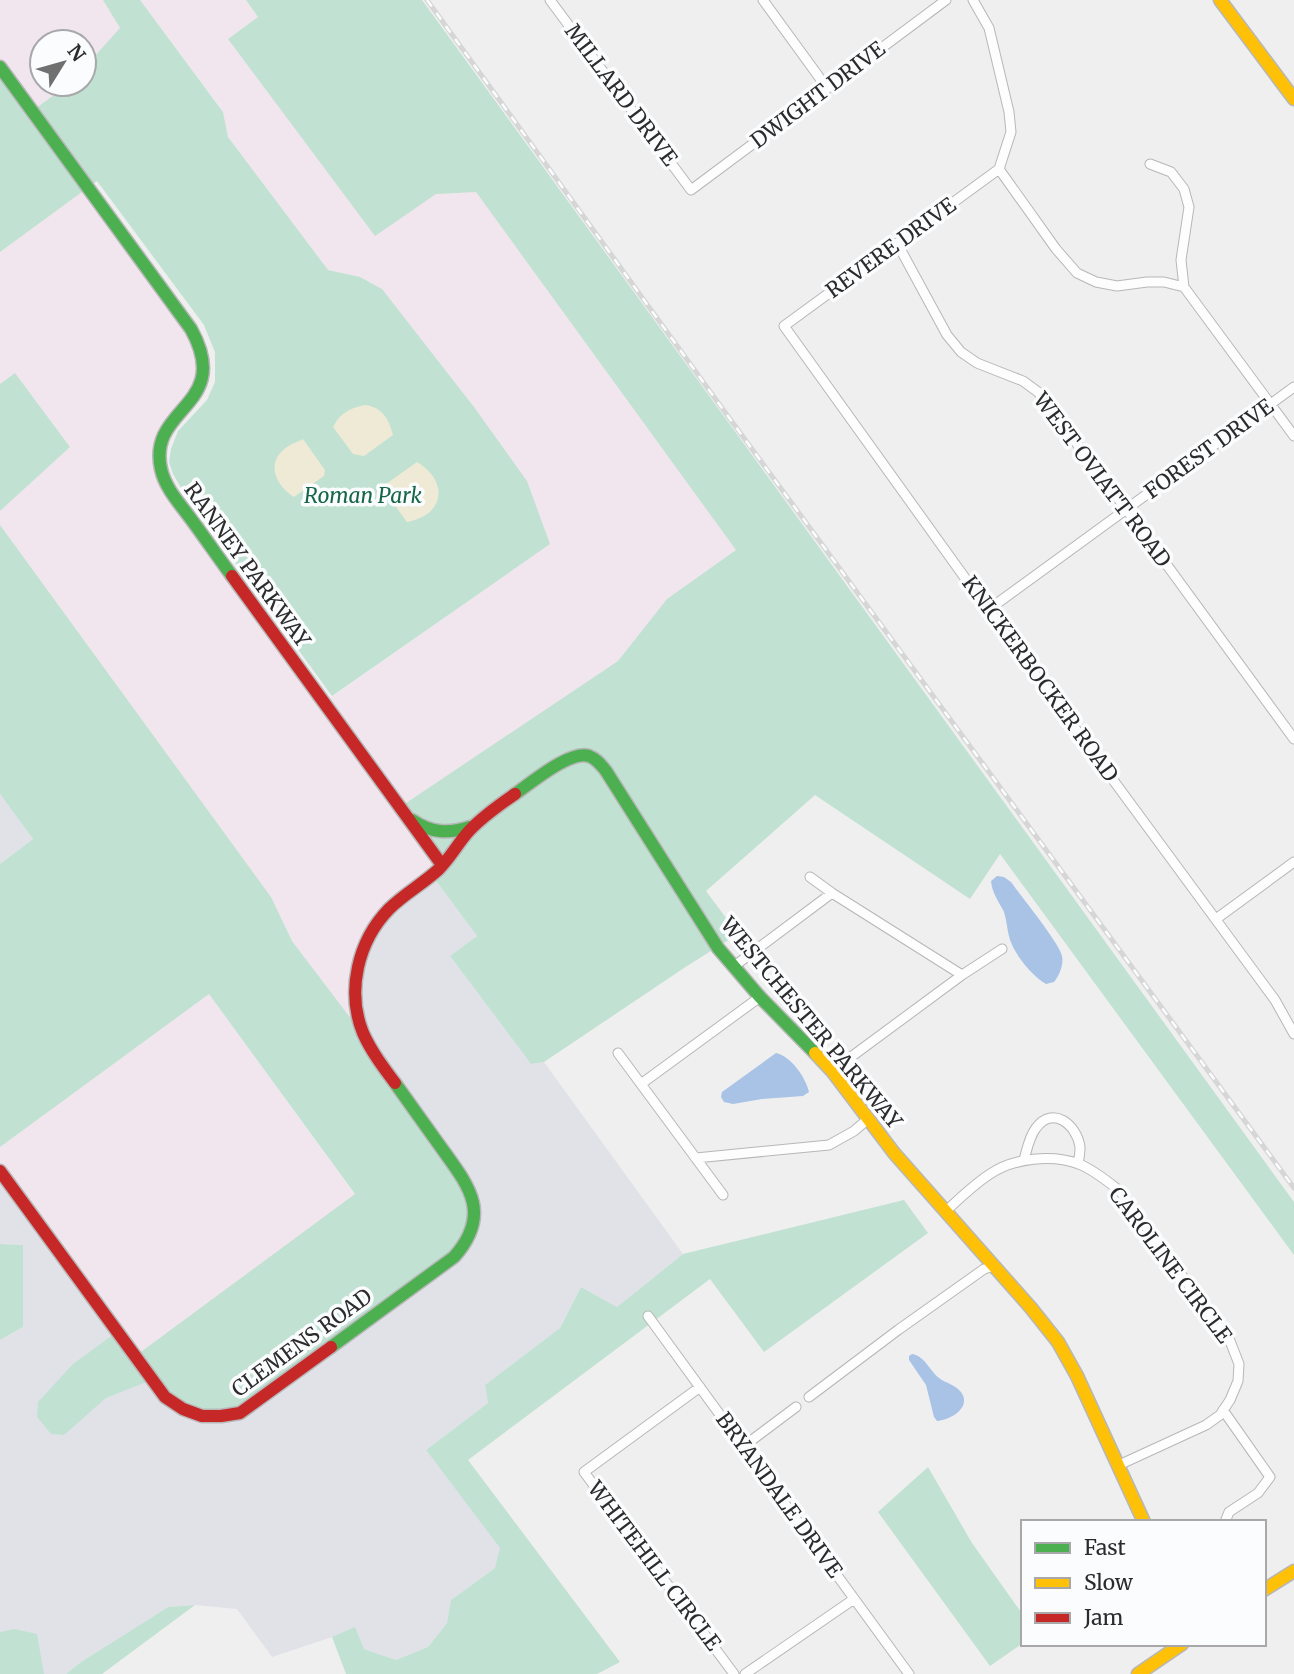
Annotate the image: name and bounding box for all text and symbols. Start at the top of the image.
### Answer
street label: MILLARD DRIVE [559,18,684,172]
north arrow [28,28,98,98]
street label: DWIGHT DRIVE [745,35,891,154]
text: N [62,40,91,66]
street label: REVERE DRIVE [820,191,962,304]
street label: WEST OVIATT ROAD [1027,386,1177,573]
street label: FOREST DRIVE [1139,392,1279,504]
street label: RANNEY PARKWAY [178,477,317,653]
park label: Roman Park [304,482,422,509]
street label: KNICKERBOCKER ROAD [957,570,1124,787]
street label: WESTCHESTER PARKWAY [714,910,908,1134]
street label: CAROLINE CIRCLE [1103,1181,1238,1349]
street label: CLEMENS ROAD [226,1282,378,1403]
street label: BRYANDALE DRIVE [710,1407,849,1583]
street label: WHITEHILL CIRCLE [581,1475,727,1656]
legend [1021,1520,1266,1646]
text: Fast [1084,1534,1126,1561]
text: Slow [1084,1569,1133,1596]
text: Jam [1083,1604,1123,1631]

